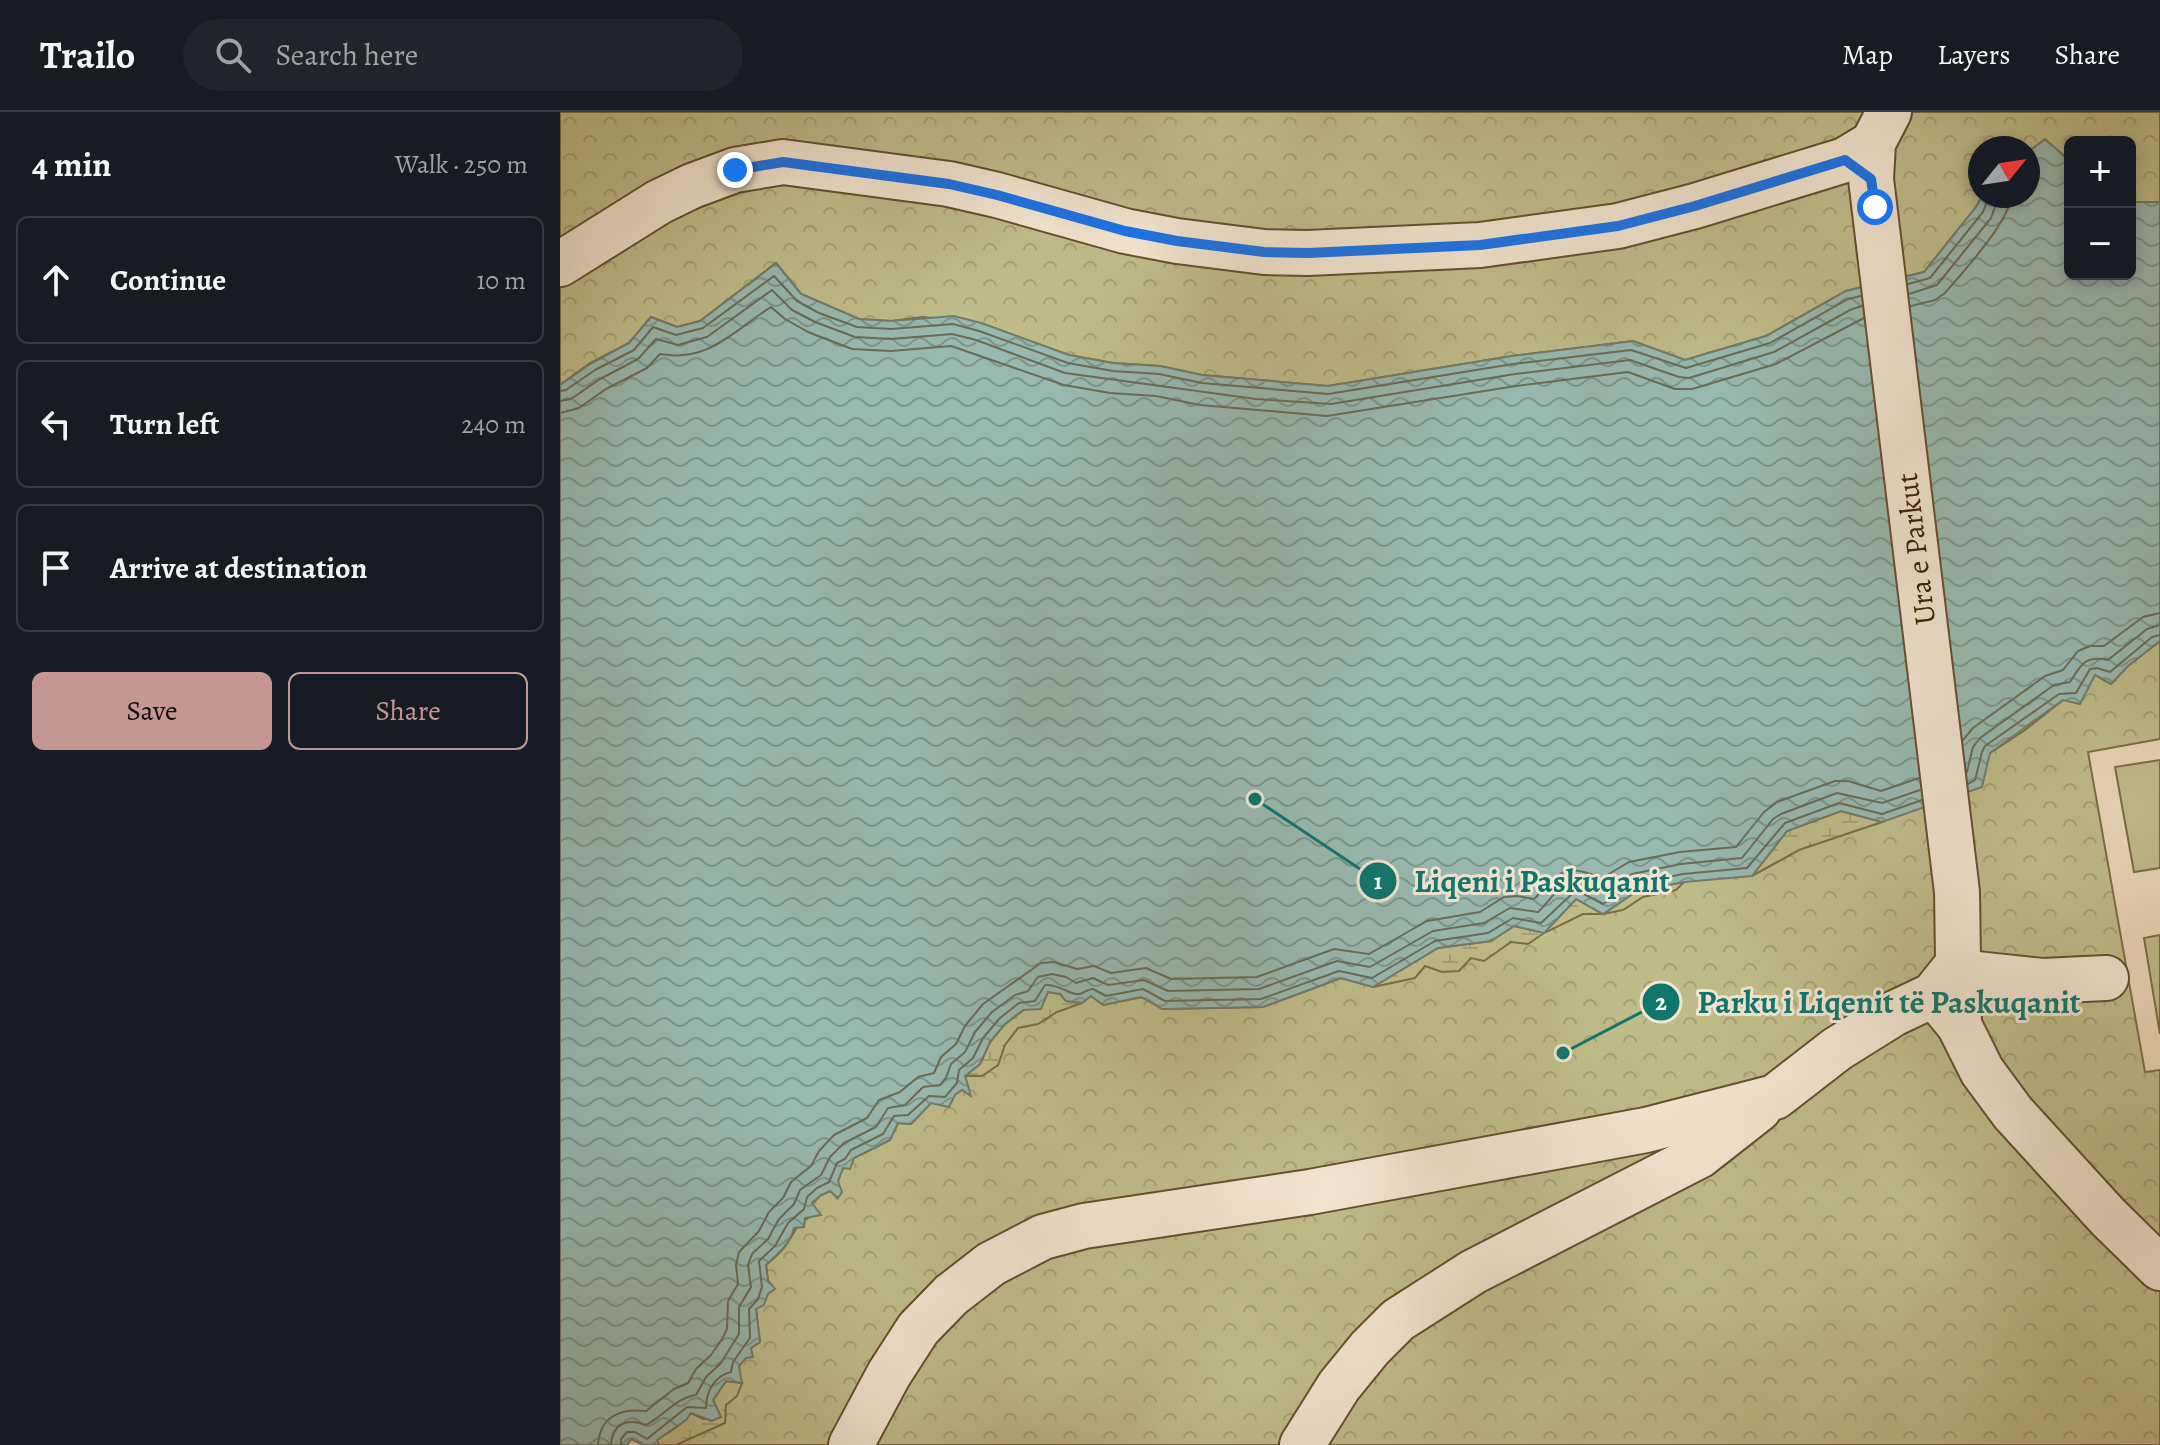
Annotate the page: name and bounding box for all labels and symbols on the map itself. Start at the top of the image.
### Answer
north arrow [1968,136,2040,208]
route end [717,152,753,188]
route start [1857,189,1893,225]
street label: Ura e Parkut [1887,471,1945,627]
callout: Liqeni i Paskuqanit [1358,853,1686,909]
text: Liqeni i Paskuqanit [1414,859,1670,903]
text: 1 [1374,865,1383,897]
callout: Parku i Liqenit të Paskuqanit [1641,974,2096,1030]
text: Parku i Liqenit të Paskuqanit [1697,980,2081,1024]
text: 2 [1655,986,1667,1018]

